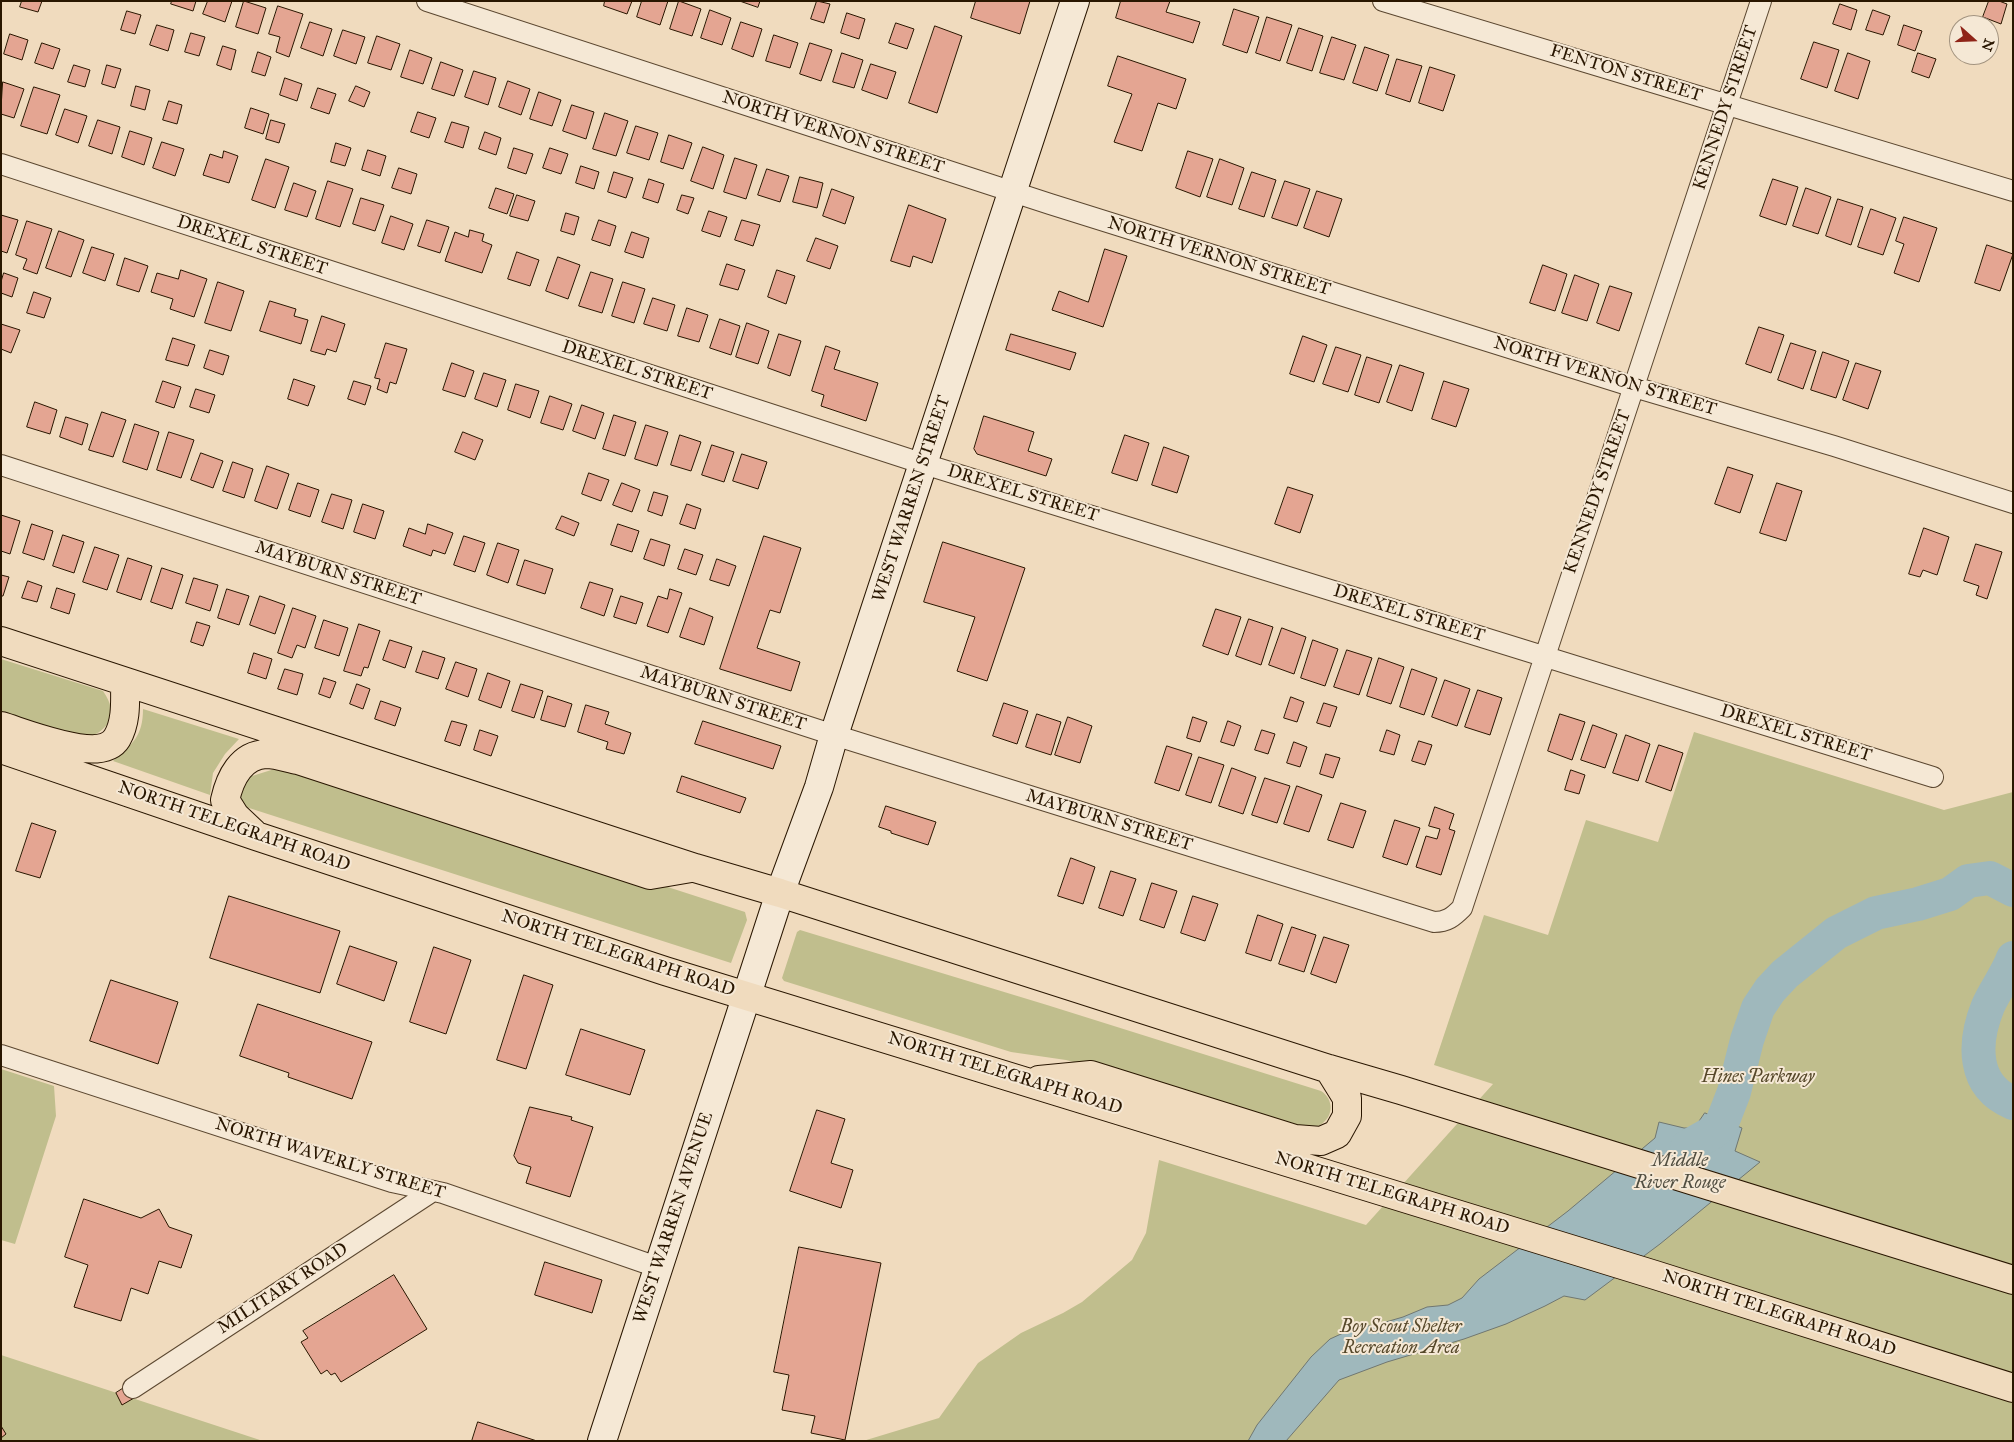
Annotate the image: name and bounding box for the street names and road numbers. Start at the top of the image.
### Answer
street label: KENNEDY STREET [1689,23,1763,193]
street label: FENTON STREET [1547,41,1705,107]
street label: NORTH VERNON STREET [719,87,947,179]
street label: DREXEL STREET [174,211,330,281]
street label: NORTH VERNON STREET [1105,213,1333,301]
street label: NORTH VERNON STREET [1491,333,1719,421]
street label: DREXEL STREET [559,336,715,406]
street label: WEST WARREN STREET [868,393,956,605]
street label: KENNEDY STREET [1560,407,1636,577]
street label: DREXEL STREET [945,461,1101,527]
street label: MAYBURN STREET [252,537,424,611]
street label: DREXEL STREET [1331,581,1487,647]
street label: MAYBURN STREET [637,662,809,736]
street label: DREXEL STREET [1718,701,1874,767]
street label: NORTH TELEGRAPH ROAD [115,777,353,877]
street label: MAYBURN STREET [1023,785,1195,857]
street label: NORTH TELEGRAPH ROAD [499,906,737,1002]
street label: NORTH TELEGRAPH ROAD [885,1028,1125,1120]
street label: WEST WARREN AVENUE [630,1110,718,1326]
street label: NORTH WAVERLY STREET [212,1114,448,1204]
street label: NORTH TELEGRAPH ROAD [1272,1148,1512,1240]
street label: MILITARY ROAD [214,1239,352,1339]
street label: NORTH TELEGRAPH ROAD [1660,1266,1898,1362]

